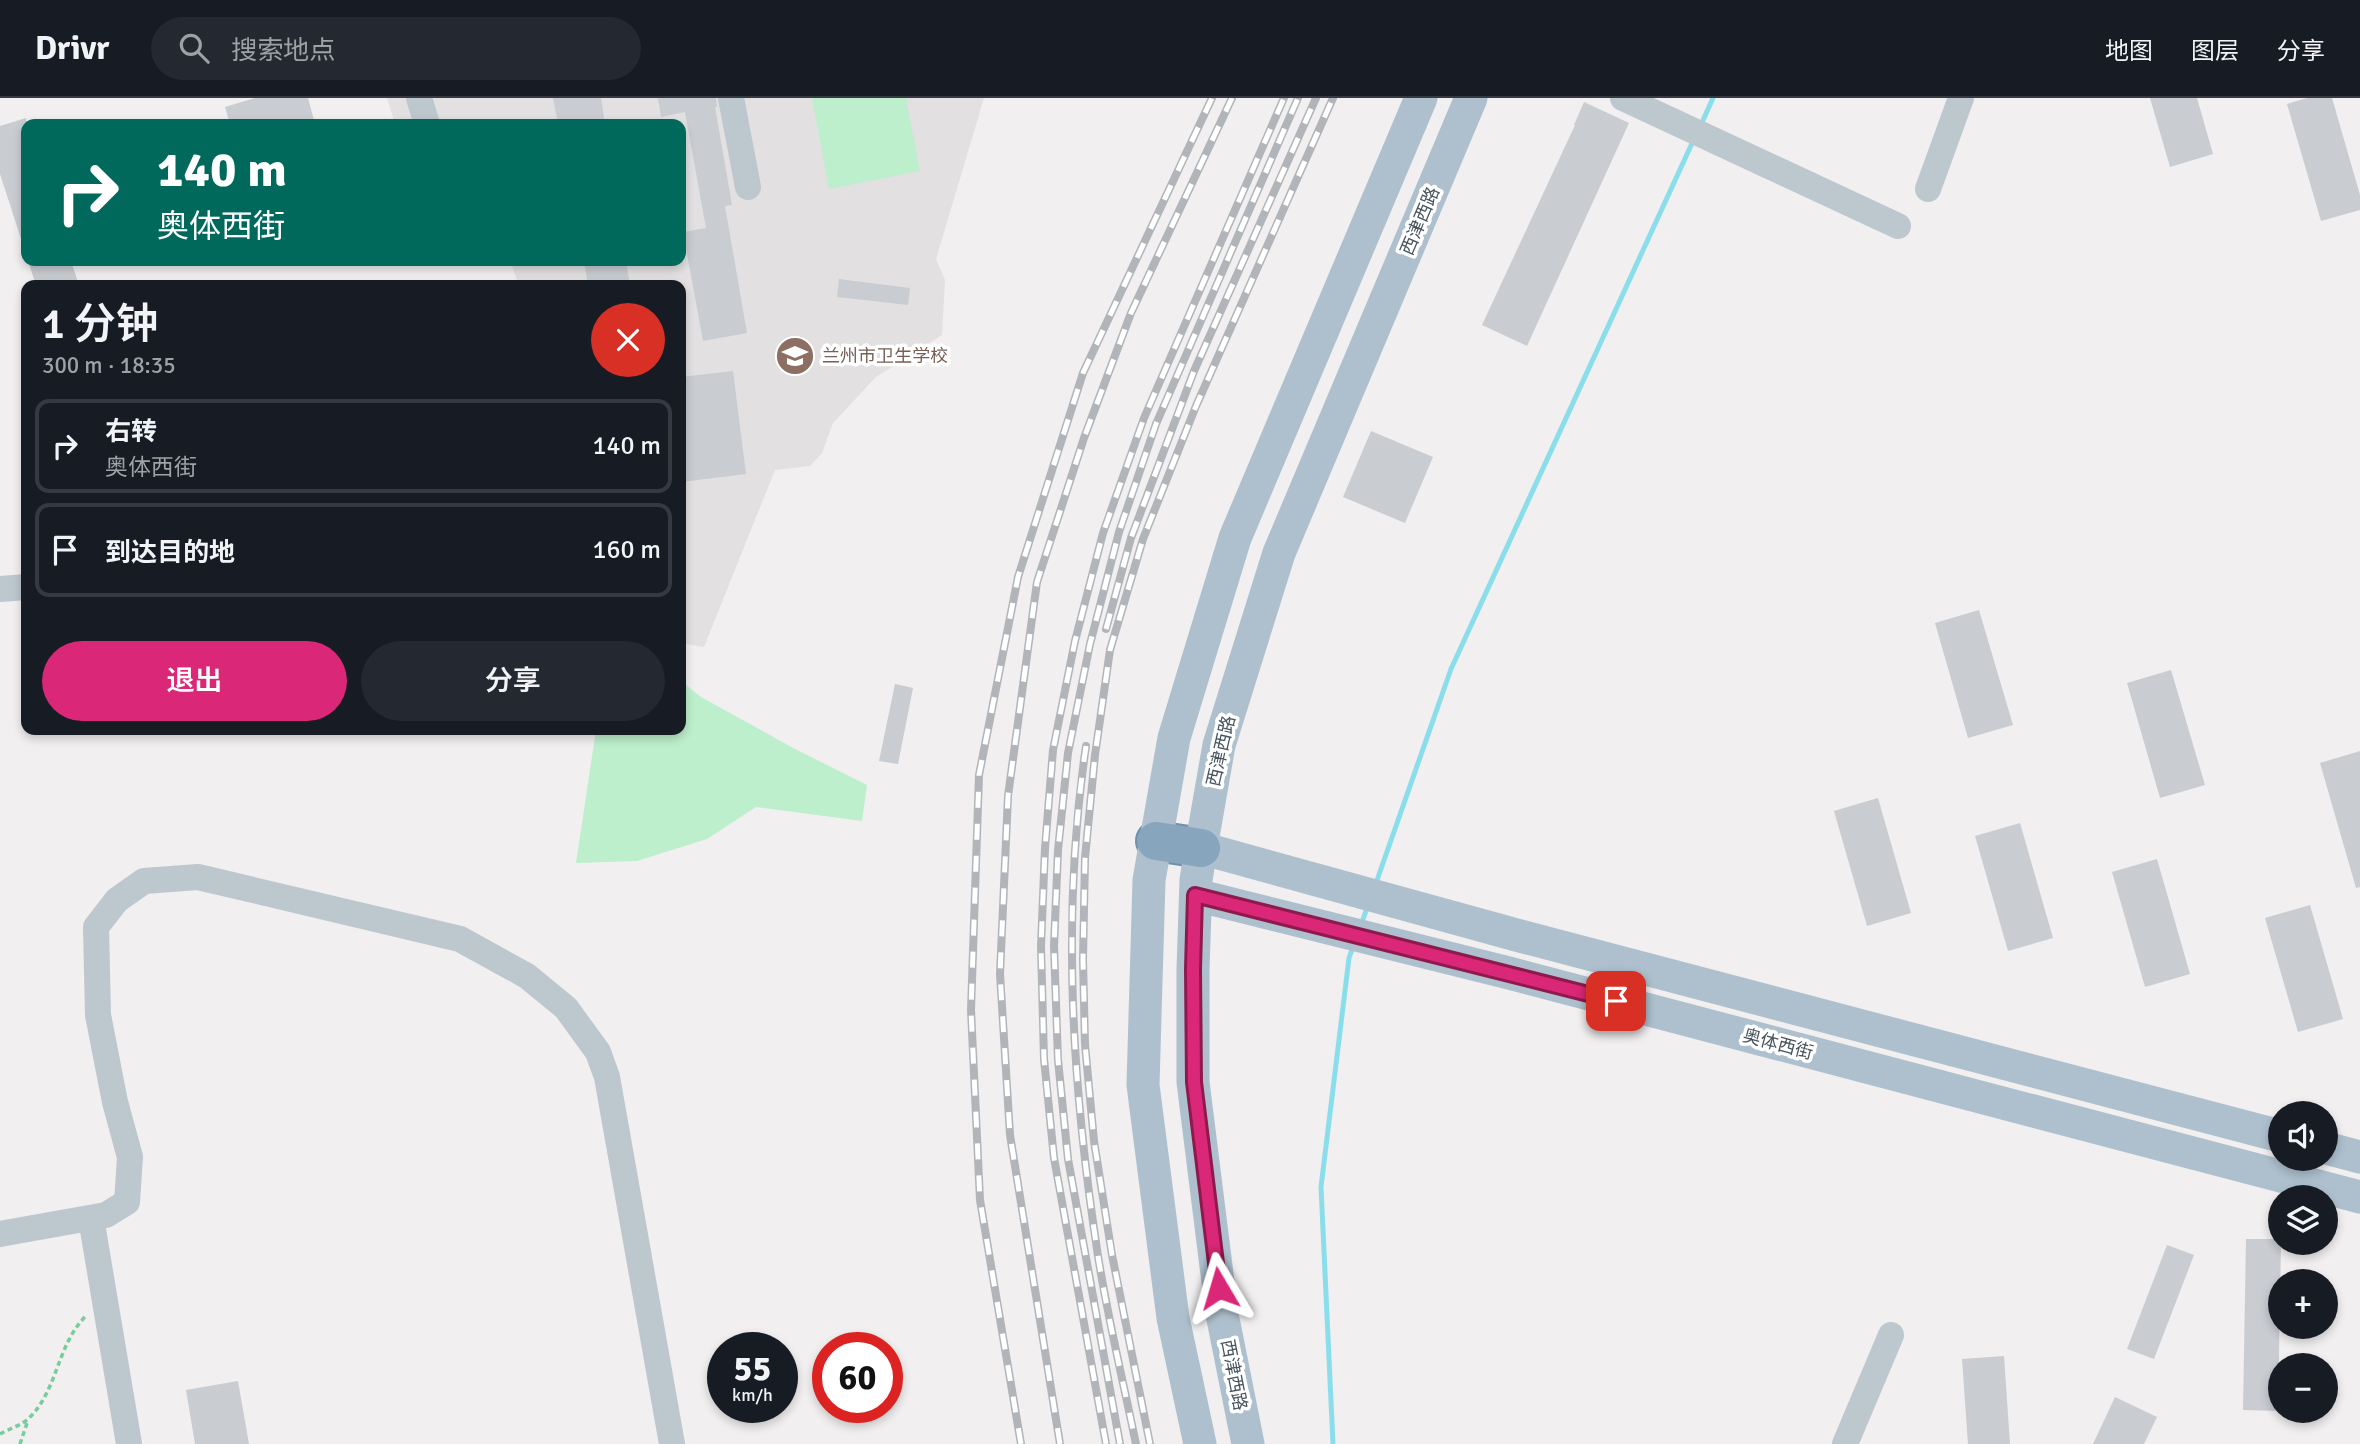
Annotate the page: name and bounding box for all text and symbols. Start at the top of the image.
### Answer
search box [151,17,641,80]
text: Drivr [35,28,109,69]
icon: search [175,29,213,67]
text: 搜索地点 [231,35,335,67]
text: 地图 [2105,36,2153,66]
text: 图层 [2191,36,2239,66]
text: 分享 [2277,36,2325,66]
text: 140 m [157,140,287,200]
icon: right [42,147,133,238]
street label: 西津西路 [1396,184,1444,258]
text: 奥体西街 [157,207,285,246]
text: 1 分钟 [42,299,158,350]
button: close [591,303,665,377]
school or university icon: 兰州市卫生学校 [774,335,816,377]
place label: 兰州市卫生学校 [822,345,948,367]
text: 300 m · 18:35 [42,351,176,380]
text: 右转 [105,416,157,448]
icon: right [46,427,84,465]
text: 140 m [592,430,661,462]
text: 奥体西街 [105,453,197,482]
icon: arrive [46,531,84,569]
text: 160 m [592,534,661,566]
text: 到达目的地 [105,537,235,569]
button: 退出 [42,641,347,721]
button: 分享 [361,641,665,721]
street label: 西津西路 [1202,713,1240,789]
pin [1586,971,1646,1031]
icon: arrive [1597,982,1635,1020]
street label: 奥体西街 [1740,1024,1816,1064]
map controls [2268,1101,2338,1423]
button: sound [2268,1101,2338,1171]
button: layers [2268,1185,2338,1255]
position arrow [1182,1251,1256,1325]
button: + [2268,1269,2338,1339]
speed limit sign: 60 [812,1332,903,1423]
street label: 西津西路 [1216,1338,1252,1412]
text: 55 [734,1347,771,1390]
button: − [2268,1353,2338,1423]
text: km/h [732,1384,773,1406]

